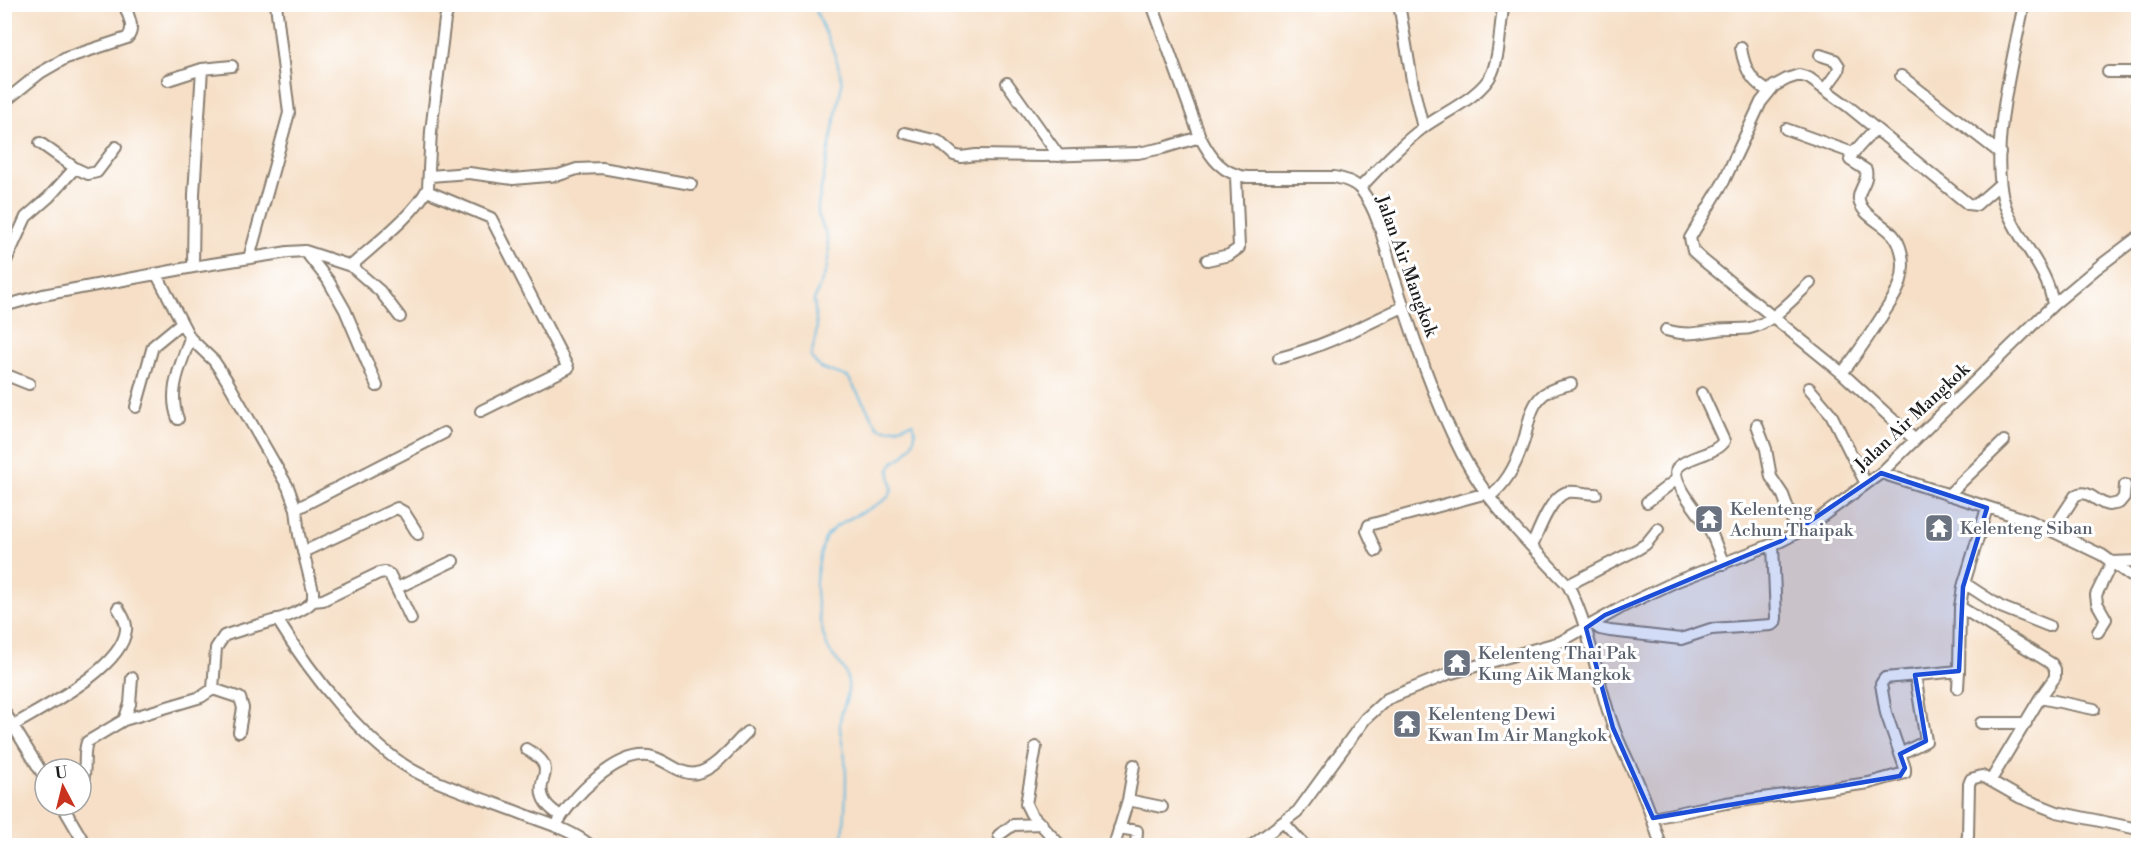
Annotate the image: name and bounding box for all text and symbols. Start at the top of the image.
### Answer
street label: Jalan Air Mangkok [1370,191,1443,342]
street label: Jalan Air Mangkok [1849,357,1976,477]
place label: Kelenteng Achun Thaipak [1729,498,1855,542]
temple icon: Kelenteng Achun Thaipak [1693,503,1725,535]
temple icon: Kelenteng Siban [1923,512,1955,544]
place label: Kelenteng Siban [1960,517,2093,540]
place label: Kelenteng Thai Pak Kung Aik Mangkok [1478,642,1638,686]
temple icon: Kelenteng Thai Pak Kung Aik Mangkok [1441,647,1473,679]
place label: Kelenteng Dewi Kwan Im Air Mangkok [1428,703,1608,747]
temple icon: Kelenteng Dewi Kwan Im Air Mangkok [1391,708,1423,740]
north arrow [33,757,93,817]
text: U [54,762,69,784]

